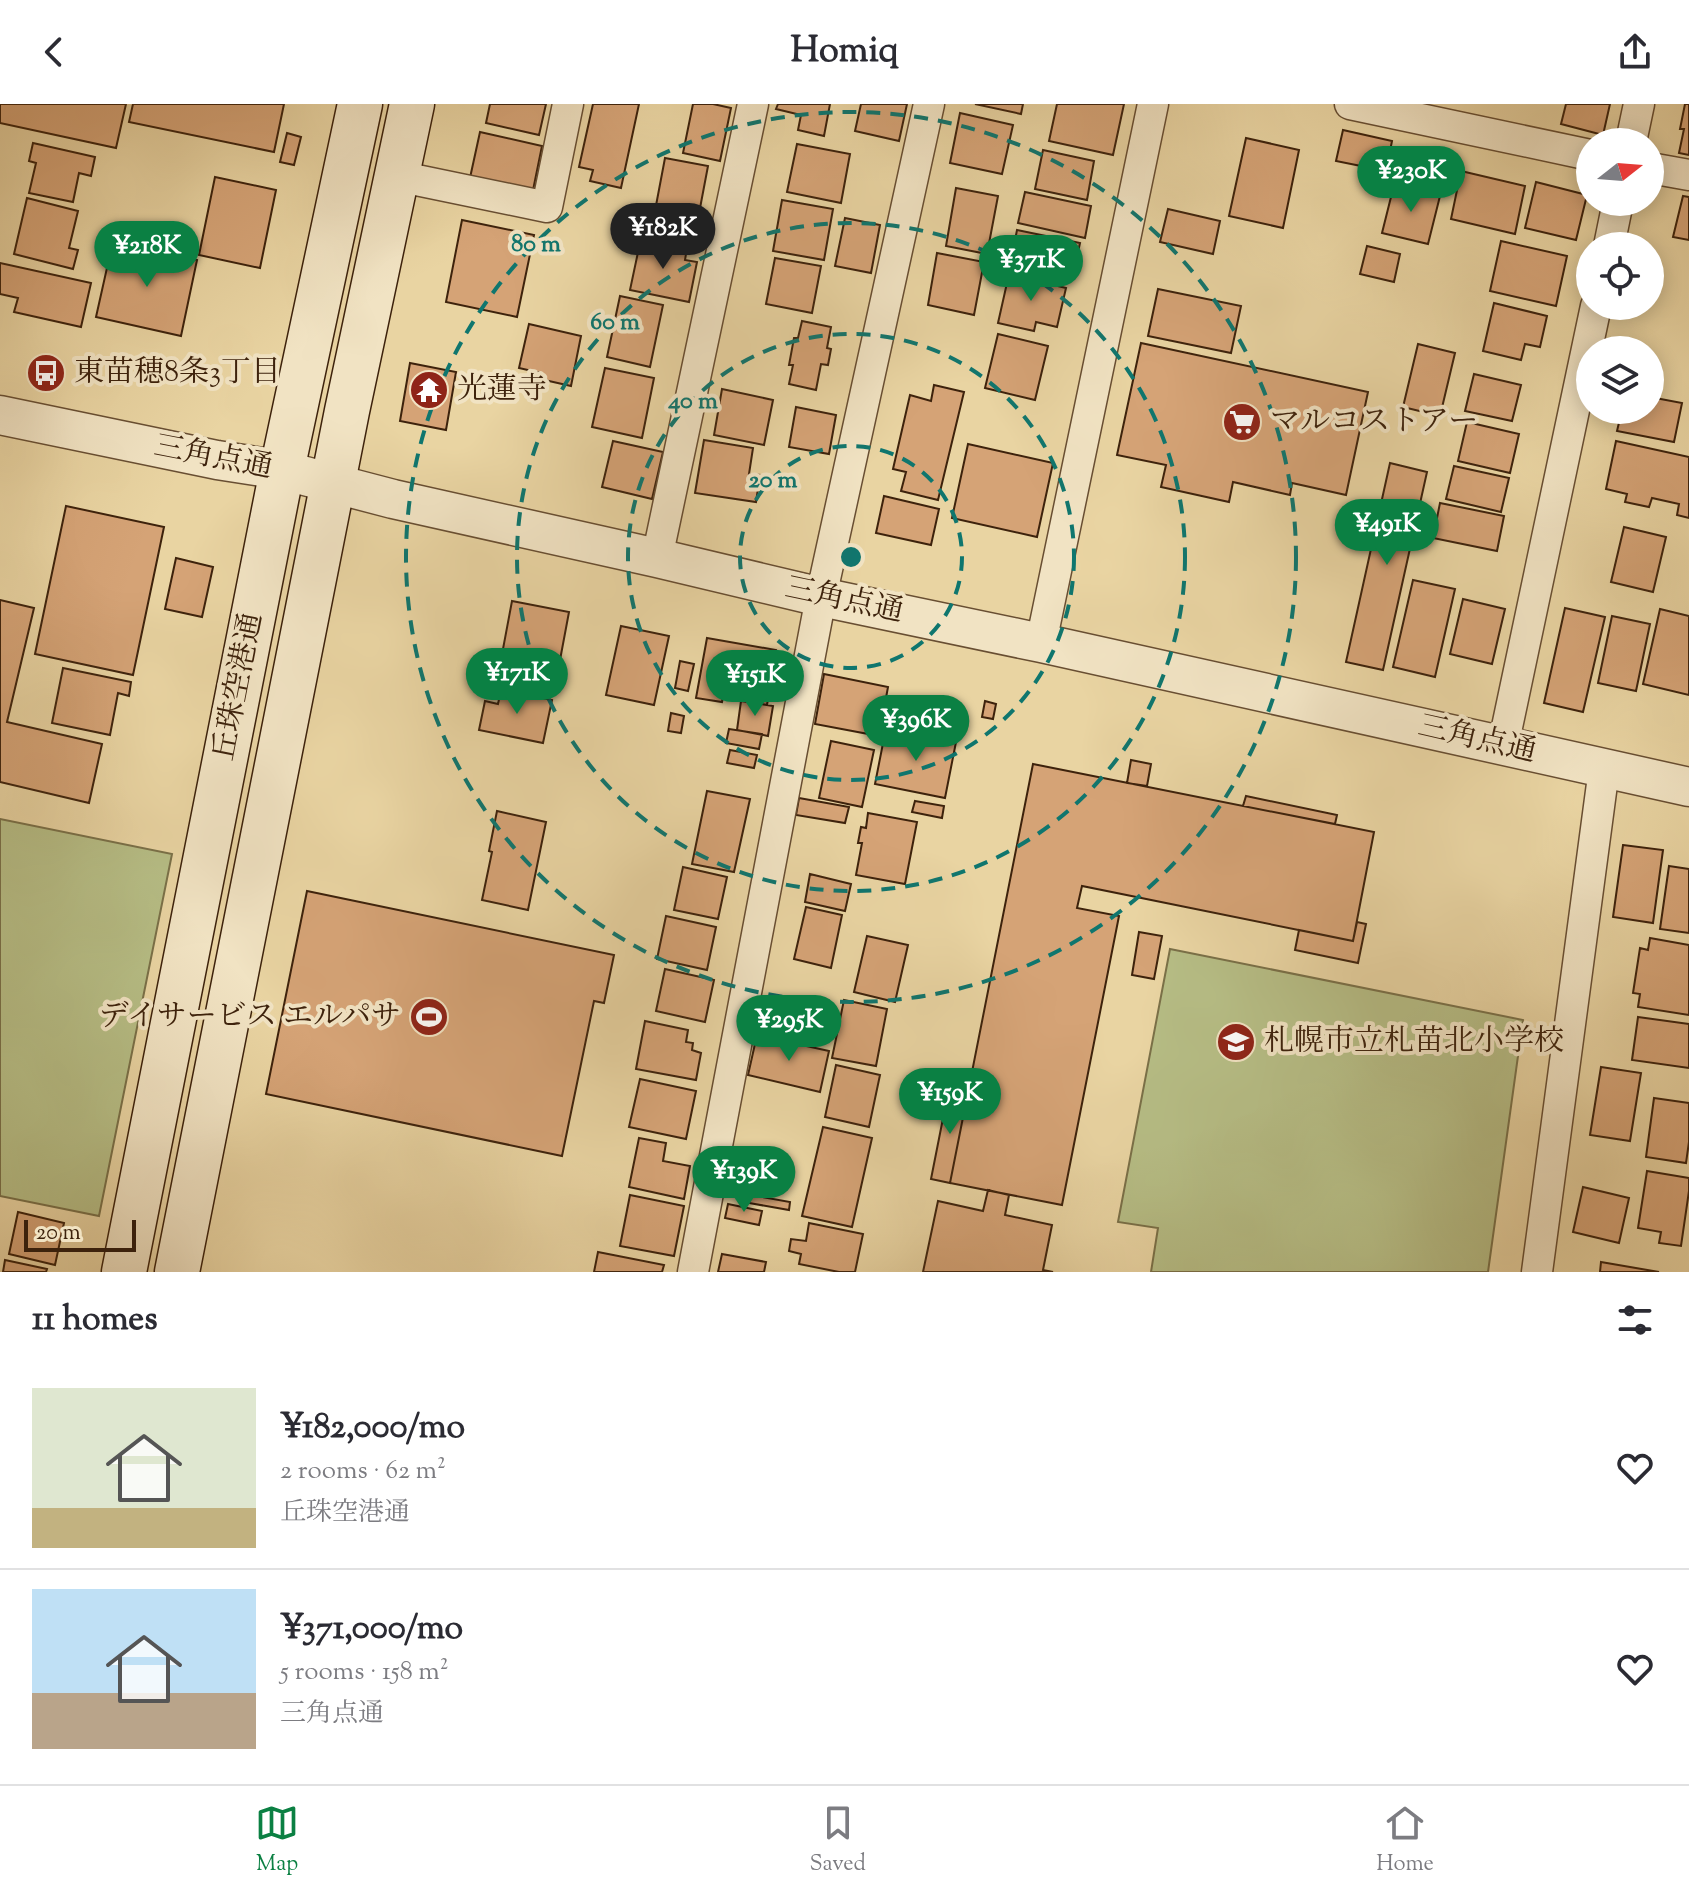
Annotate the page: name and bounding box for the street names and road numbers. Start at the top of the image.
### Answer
street label: 三角点通 [150,425,276,491]
street label: 三角点通 [781,567,907,635]
street label: 丘珠空港通 [204,609,274,765]
street label: 三角点通 [1414,706,1540,774]

